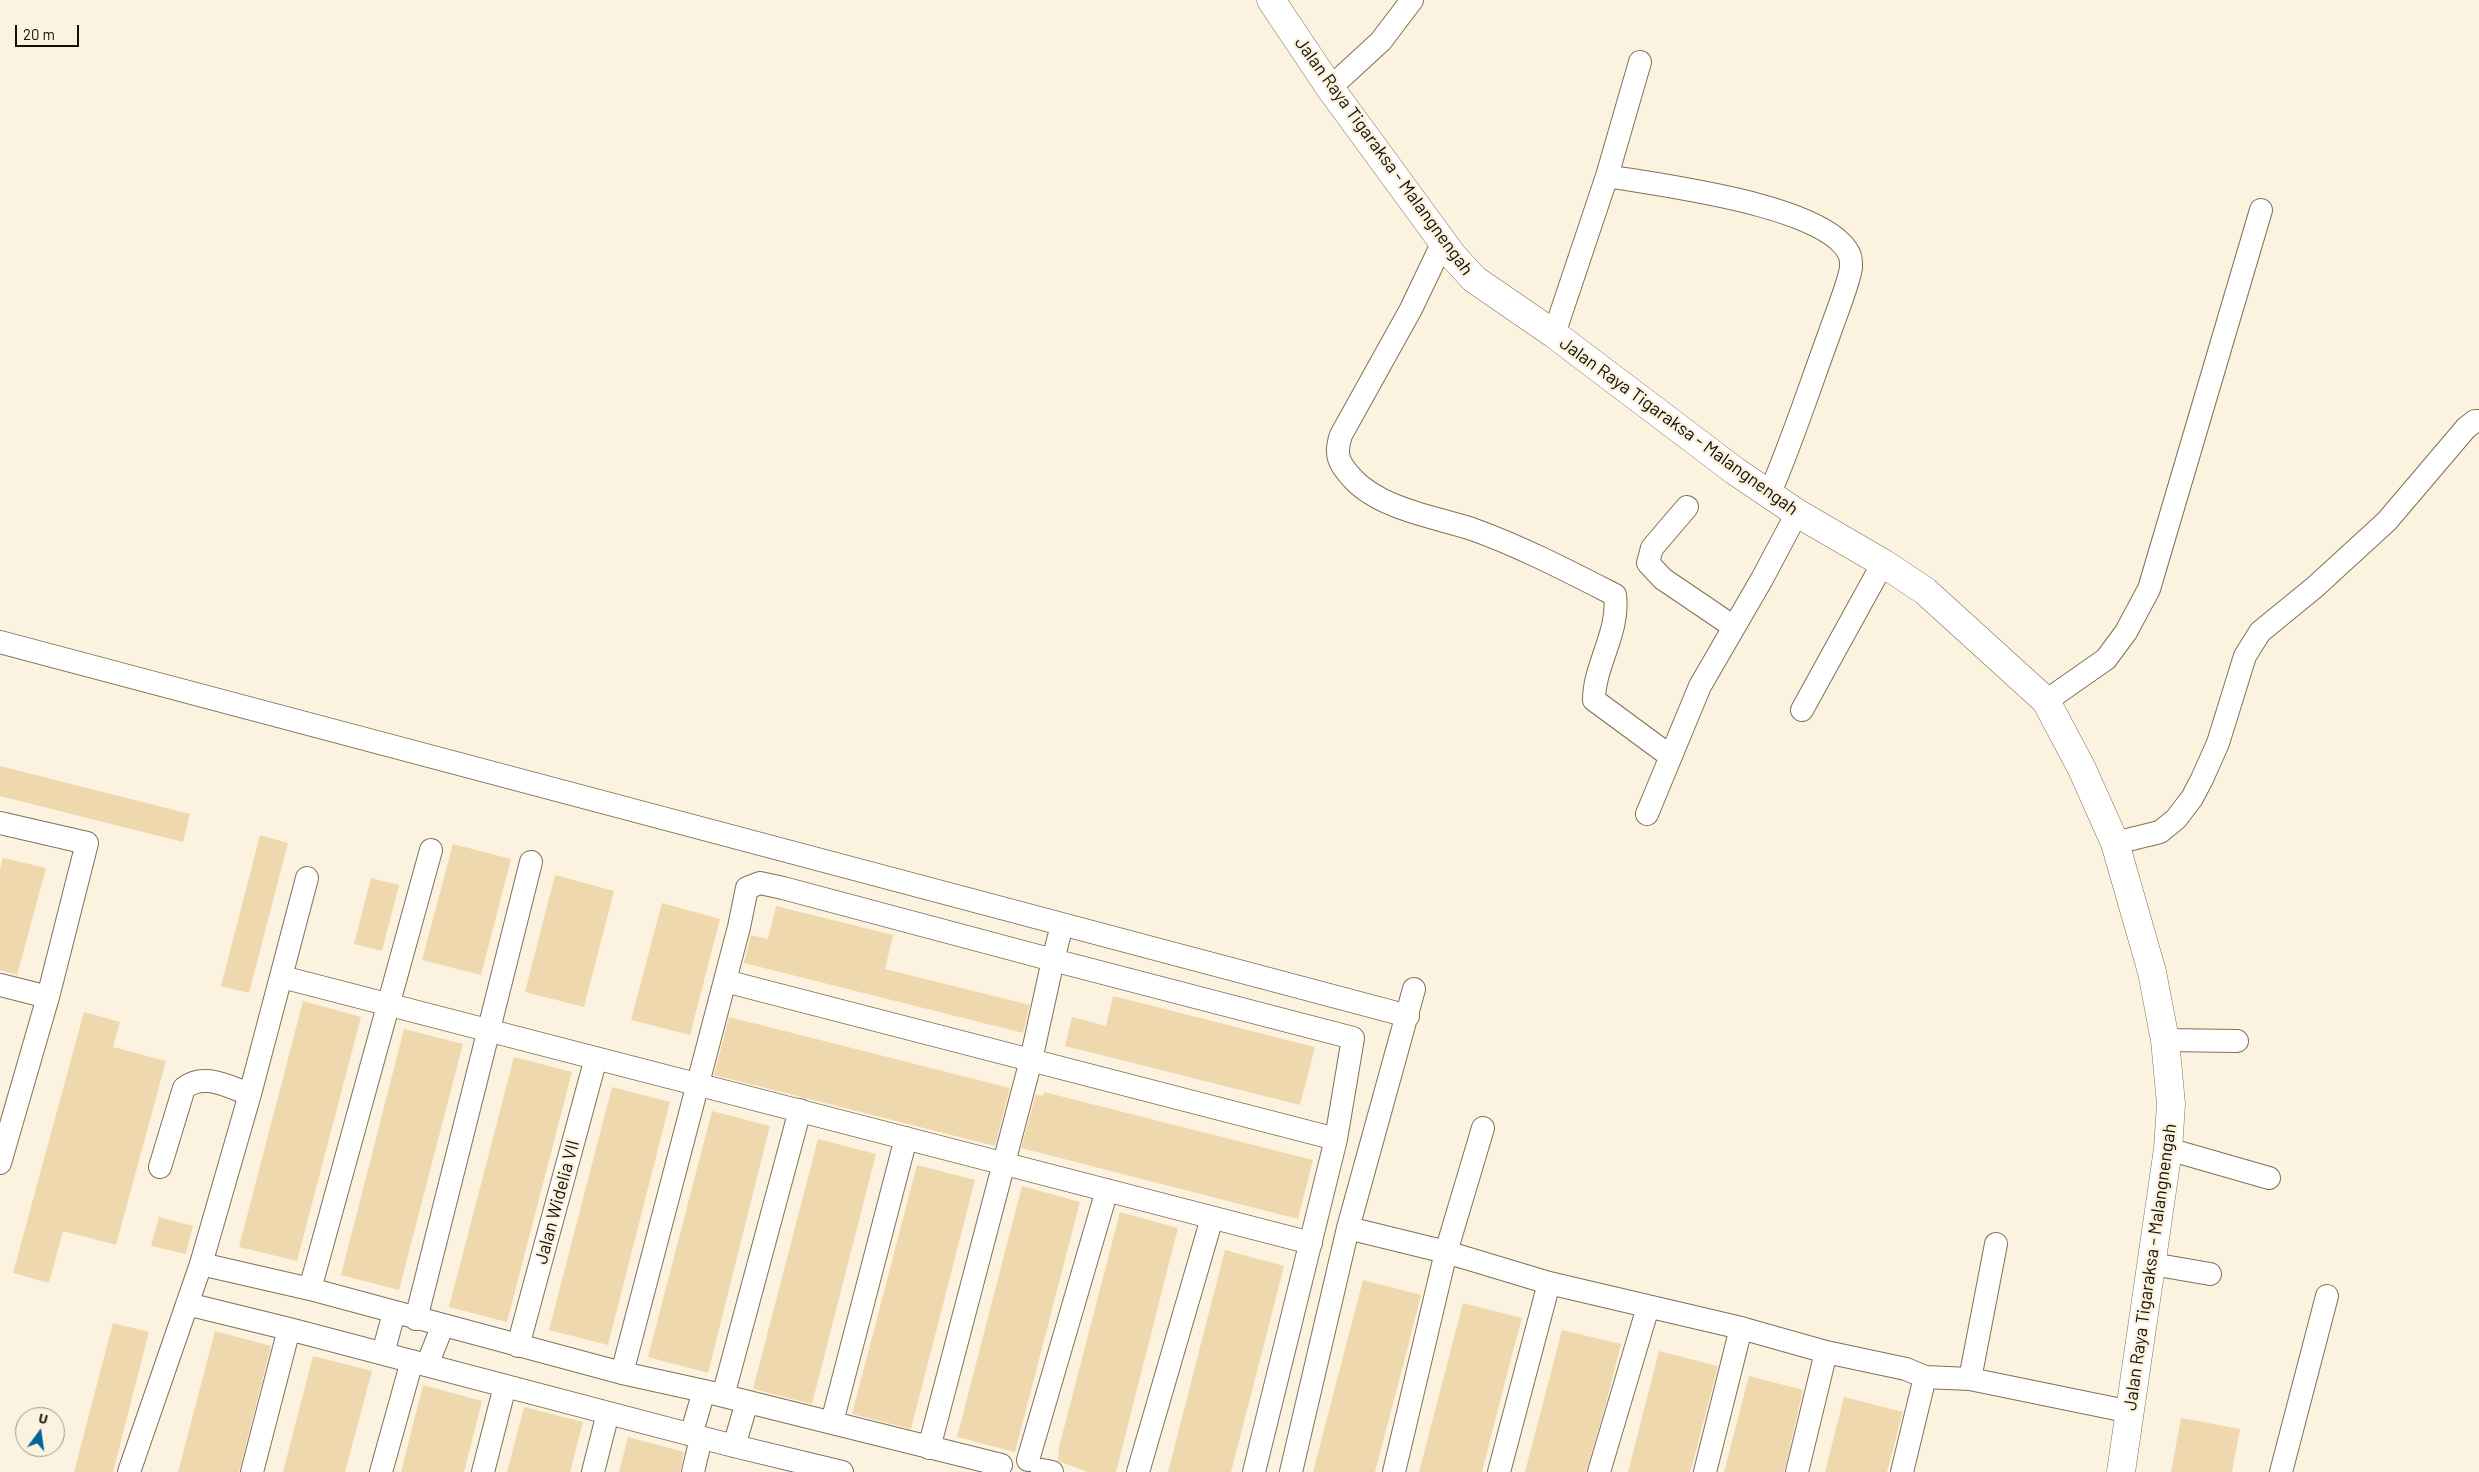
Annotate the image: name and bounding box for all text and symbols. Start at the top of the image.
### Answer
scale bar [18,15,81,47]
text: 20 m [23,25,55,43]
street label: Jalan Raya Tigaraksa - Malangnengah [1290,33,1478,279]
street label: Jalan Raya Tigaraksa - Malangnengah [1556,332,1802,520]
street label: Jalan Raya Tigaraksa - Malangnengah [2119,1122,2181,1412]
street label: Jalan Widelia VII [530,1138,584,1266]
north arrow [15,1407,65,1457]
text: U [37,1409,50,1427]

